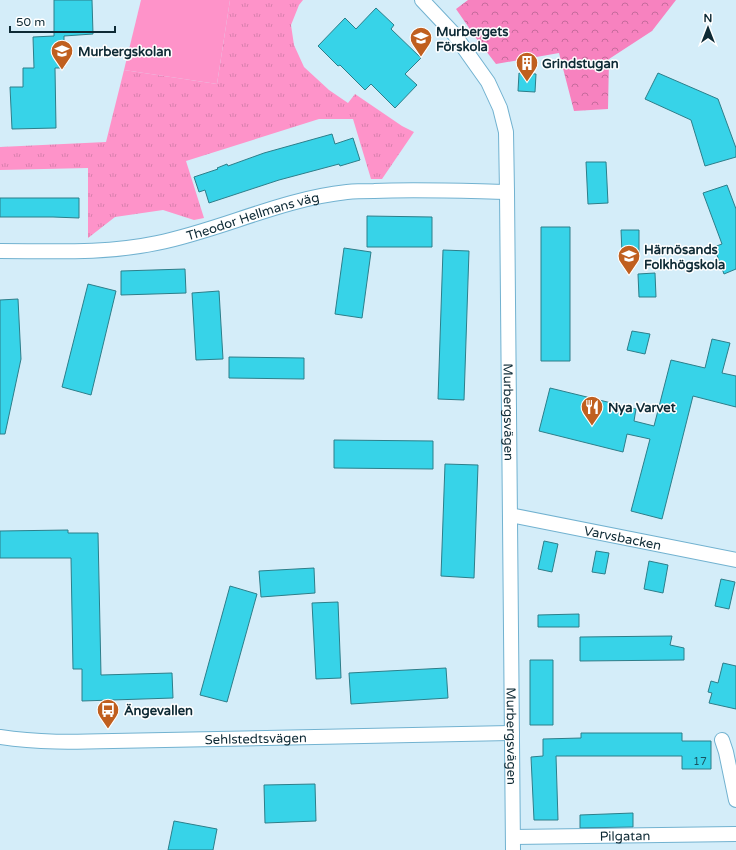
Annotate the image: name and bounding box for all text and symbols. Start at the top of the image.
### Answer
scale bar [10,8,115,34]
north arrow [688,8,728,48]
text: N [704,12,712,25]
text: 50 m [16,15,45,29]
place label: Murbergets Förskola [436,24,508,55]
school or university icon: Murbergets Förskola [408,25,434,58]
school or university icon: Murbergskolan [49,38,75,71]
place label: Murbergskolan [78,44,171,60]
building icon: Grindstugan [514,50,540,83]
place label: Grindstugan [542,56,619,72]
street label: Theodor Hellmans väg [185,190,321,244]
place label: Härnösands Folkhögskola [644,242,725,273]
school or university icon: Härnösands Folkhögskola [616,243,642,276]
street label: Murbergsvägen [500,363,516,461]
restaurant icon: Nya Varvet [579,394,605,427]
place label: Nya Varvet [608,400,676,416]
street label: Varvsbacken [583,523,663,554]
street label: Murbergsvägen [503,687,519,785]
bus stop icon: Ängevallen [95,697,121,730]
place label: Ängevallen [124,703,193,719]
street label: Sehlstedtsvägen [205,730,307,748]
house number: 17 [693,755,707,768]
street label: Pilgatan [600,828,650,845]

